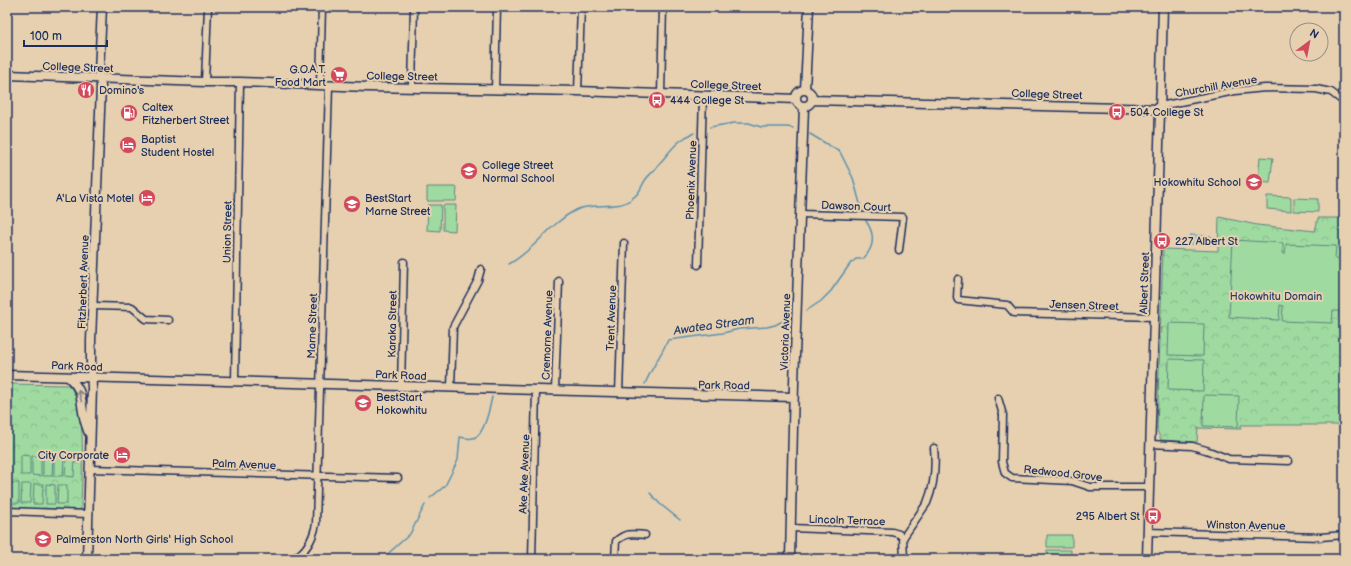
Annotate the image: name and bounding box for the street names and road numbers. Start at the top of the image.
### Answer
street label: College Street [42,60,114,75]
street label: College Street [366,69,438,84]
street label: Churchill Avenue [1174,73,1259,100]
street label: College Street [690,78,762,93]
street label: College Street [1011,87,1083,102]
street label: Phoenix Avenue [684,140,699,220]
street label: Dawson Court [821,199,892,214]
street label: Union Street [220,200,235,263]
street label: Fitzherbert Avenue [75,234,92,329]
street label: Albert Street [1137,251,1152,314]
street label: Trent Avenue [604,284,619,351]
street label: Karaka Street [385,289,400,358]
street label: Cremorne Avenue [539,289,556,380]
street label: Marne Street [305,293,320,359]
street label: Victoria Avenue [778,293,793,371]
street label: Jensen Street [1049,298,1119,313]
street label: Park Road [51,359,103,374]
street label: Park Road [375,368,427,383]
street label: Park Road [698,379,750,392]
street label: Ake Ake Avenue [517,433,532,514]
street label: Palm Avenue [212,457,277,472]
street label: Redwood Grove [1023,463,1103,484]
street label: Lincoln Terrace [808,513,886,528]
street label: Winston Avenue [1206,518,1286,533]

